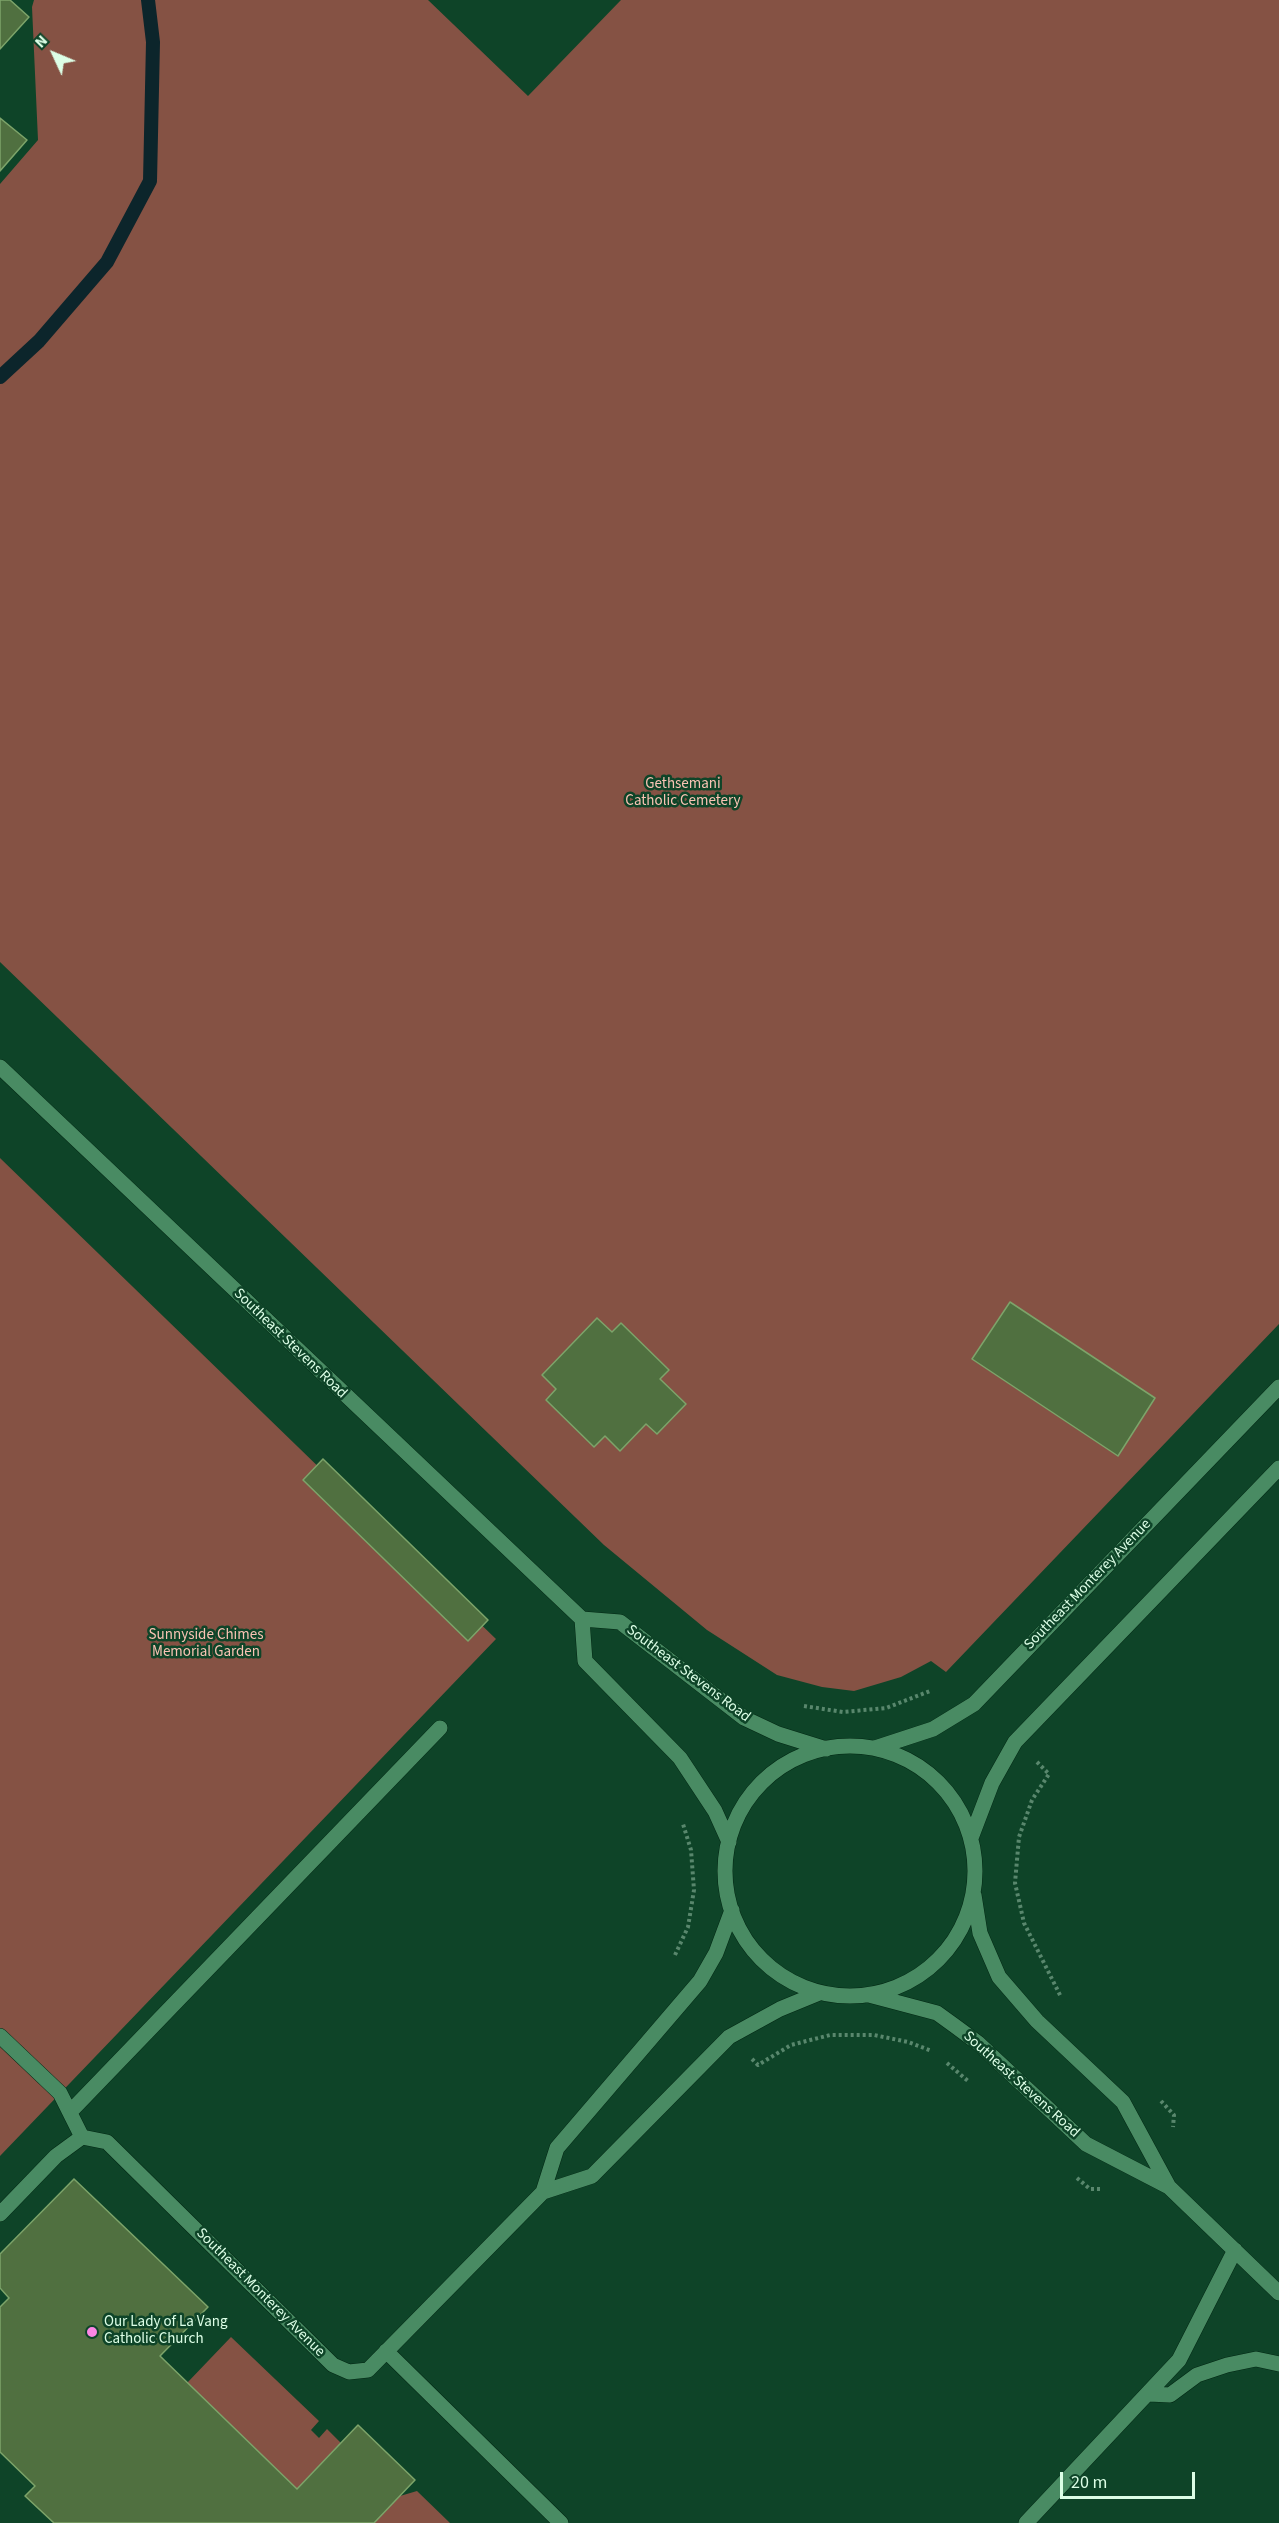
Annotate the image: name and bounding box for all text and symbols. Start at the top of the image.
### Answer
north arrow [24,24,84,84]
text: N [29,30,53,53]
park label: Gethsemani Catholic Cemetery [625,776,741,811]
street label: Southeast Stevens Road [230,1285,350,1403]
street label: Southeast Monterey Avenue [1021,1516,1155,1654]
street label: Southeast Stevens Road [622,1622,754,1726]
park label: Sunnyside Chimes Memorial Garden [149,1627,263,1662]
street label: Southeast Stevens Road [959,2028,1083,2142]
street label: Southeast Monterey Avenue [192,2225,328,2361]
place label: Our Lady of La Vang Catholic Church [104,2314,228,2349]
marker: Our Lady of La Vang Catholic Church [85,2325,99,2339]
scale bar [1063,2460,1198,2498]
text: 20 m [1071,2470,1107,2495]

